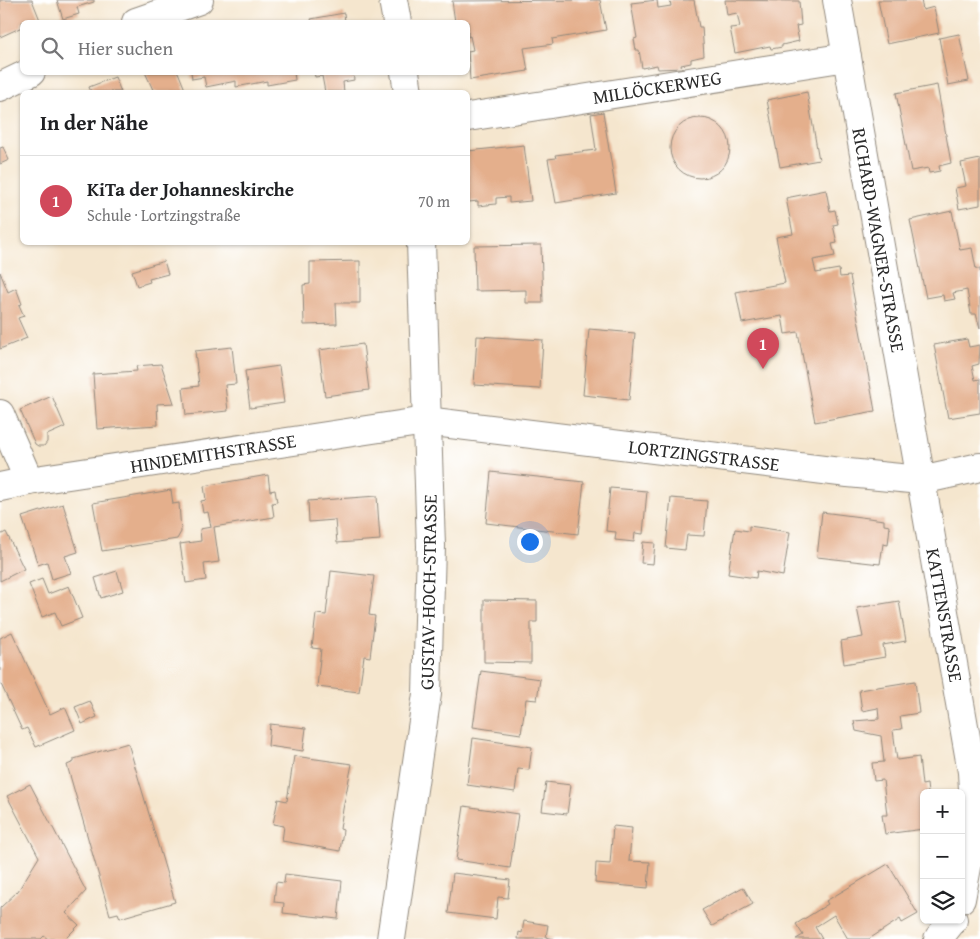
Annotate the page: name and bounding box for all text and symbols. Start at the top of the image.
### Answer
search box [20,20,470,75]
icon: search [38,34,66,62]
text: Hier suchen [78,34,173,62]
street label: MILLÖCKERWEG [591,63,723,111]
text: In der Nähe [40,107,148,138]
street label: RICHARD-WAGNER-STRASSE [845,126,913,355]
text: KiTa der Johanneskirche [87,175,294,203]
text: 1 [52,189,60,213]
text: 70 m [418,189,450,213]
text: Schule · Lortzingstraße [87,203,241,227]
pin: 1 [747,328,779,369]
street label: HINDEMITHSTRASSE [128,426,298,480]
street label: LORTZINGSTRASSE [627,432,782,478]
street label: GUSTAV-HOCH-STRASSE [412,494,444,690]
your location [517,529,543,555]
street label: KATTENSTRASSE [919,546,971,685]
map controls [920,789,965,924]
button: + [920,789,965,834]
button: − [920,834,965,879]
button: layers [920,879,965,924]

